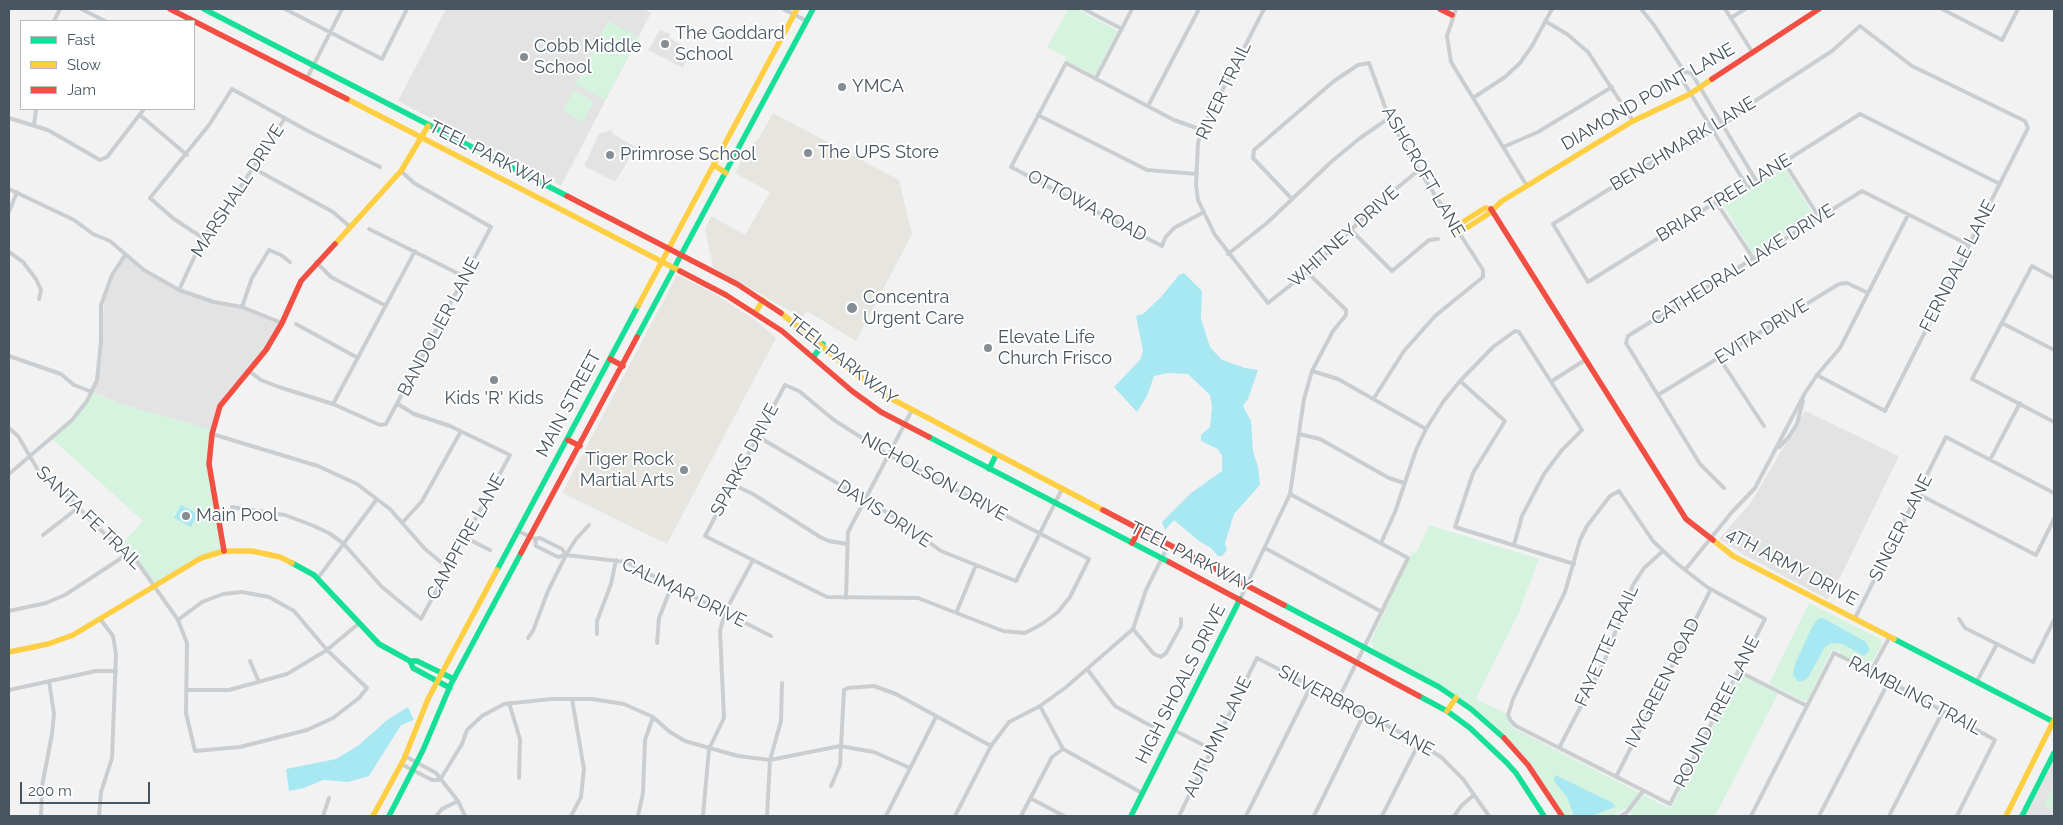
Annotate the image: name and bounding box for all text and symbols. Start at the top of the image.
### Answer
legend [20,20,195,110]
place label: The Goddard School [675,23,785,66]
text: Fast [67,31,95,49]
place label: Cobb Middle School [534,36,641,78]
marker: The Goddard School [659,38,671,50]
street label: RIVER TRAIL [1192,39,1256,143]
street label: DIAMOND POINT LANE [1558,39,1738,155]
marker: Cobb Middle School [518,51,530,63]
text: Slow [67,56,101,74]
place label: YMCA [852,76,904,98]
text: Jam [67,81,96,99]
marker: YMCA [836,81,848,93]
street label: BENCHMARK LANE [1606,92,1760,196]
street label: ASHCROFT LANE [1377,103,1469,241]
street label: TEEL PARKWAY [425,116,555,196]
street label: MARSHALL DRIVE [187,121,289,261]
place label: The UPS Store [818,142,939,164]
place label: Primrose School [620,144,756,166]
marker: The UPS Store [802,147,814,159]
marker: Primrose School [604,149,616,161]
street label: BRIAR TREE LANE [1653,149,1795,247]
street label: OTTOWA ROAD [1024,165,1150,247]
street label: WHITNEY DRIVE [1284,182,1404,292]
street label: FERNDALE LANE [1915,196,2001,336]
street label: CATHEDRAL LAKE DRIVE [1647,200,1839,330]
street label: BANDOLIER LANE [393,254,485,400]
place label: Concentra Urgent Care [863,287,964,330]
street label: EVITA DRIVE [1711,295,1813,369]
marker: Concentra Urgent Care [845,301,859,315]
street label: TEEL PARKWAY [783,310,901,410]
place label: Elevate Life Church Frisco [998,327,1112,369]
marker: Elevate Life Church Frisco [982,342,994,354]
street label: MAIN STREET [532,347,606,461]
marker: Kids 'R' Kids [488,374,500,386]
place label: Kids 'R' Kids [445,388,543,410]
street label: SPARKS DRIVE [706,400,784,520]
street label: NICHOLSON DRIVE [857,428,1011,526]
place label: Tiger Rock Martial Arts [580,449,674,492]
street label: SANTA FE TRAIL [31,462,147,574]
marker: Tiger Rock Martial Arts [678,464,690,476]
street label: CAMPFIRE LANE [422,470,510,604]
street label: SINGER LANE [1865,471,1937,585]
street label: DAVIS DRIVE [833,476,935,552]
place label: Main Pool [196,505,278,527]
marker: Main Pool [180,510,192,522]
street label: TEEL PARKWAY [1126,517,1256,597]
street label: 4TH ARMY DRIVE [1722,523,1862,611]
street label: CALIMAR DRIVE [618,554,750,632]
street label: FAYETTE TRAIL [1571,582,1643,710]
street label: HIGH SHOALS DRIVE [1131,601,1231,767]
street label: IVYGREEN ROAD [1621,615,1705,751]
street label: ROUND TREE LANE [1669,633,1765,791]
street label: RAMBLING TRAIL [1845,652,1985,740]
street label: SILVERBROOK LANE [1274,661,1438,761]
street label: AUTUMN LANE [1179,673,1257,801]
scale bar [22,772,152,804]
text: 200 m [28,782,72,800]

